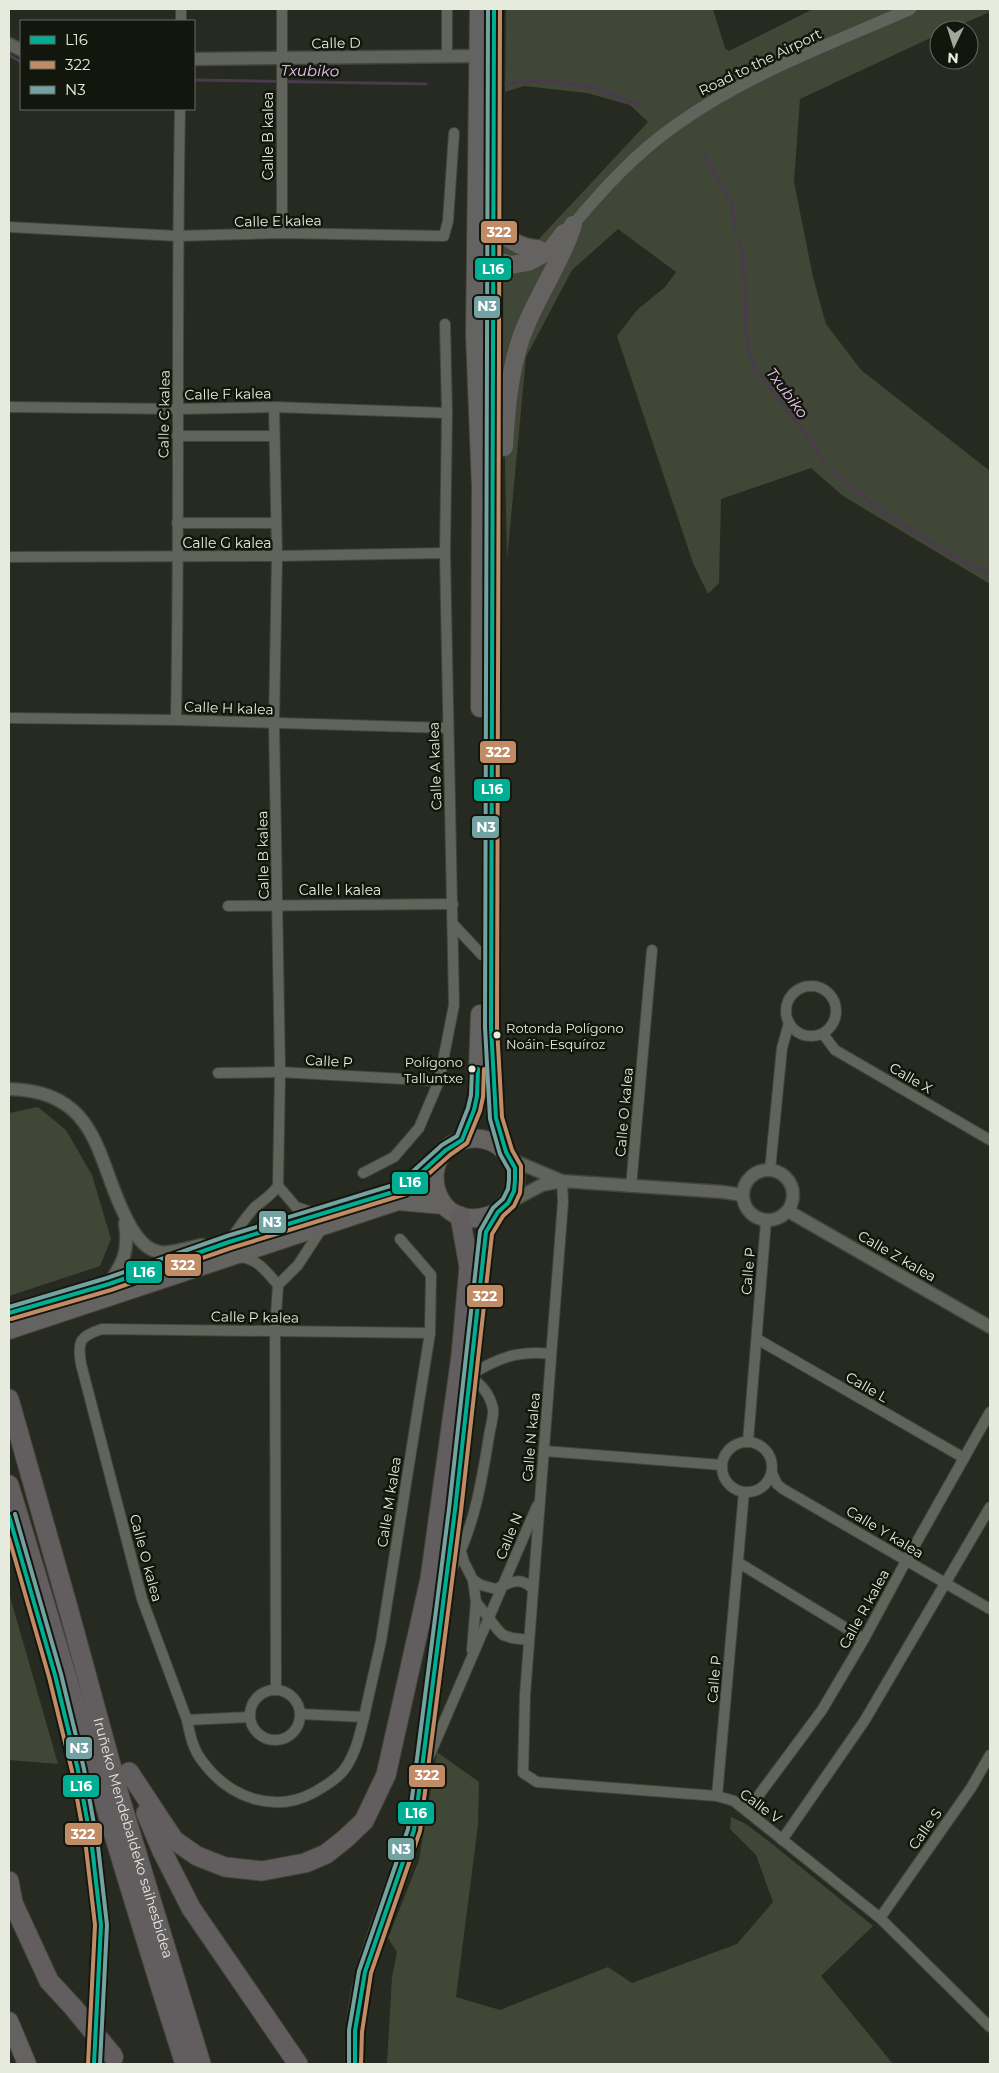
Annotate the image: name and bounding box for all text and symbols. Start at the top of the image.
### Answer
legend [20,20,195,110]
north arrow [929,20,979,70]
street label: Road to the Airport [696,24,825,100]
text: L16 [65,30,88,49]
street label: Calle D [311,34,361,52]
text: N [947,49,959,67]
text: 322 [65,55,90,74]
water label: Txubiko [281,60,339,81]
text: N3 [65,80,86,99]
street label: Calle B kalea [259,92,277,180]
street label: Calle E kalea [234,211,322,231]
line badge: 322 [480,220,518,244]
text: 322 [486,223,511,241]
line badge: L16 [474,257,512,281]
text: L16 [482,260,504,278]
line badge: N3 [473,295,501,319]
text: N3 [477,297,497,315]
water label: Txubiko [762,364,813,422]
street label: Calle C kalea [154,370,174,458]
street label: Calle F kalea [184,384,272,404]
street label: Calle G kalea [183,534,272,552]
street label: Calle H kalea [184,697,274,719]
street label: Calle A kalea [424,722,446,810]
line badge: 322 [479,740,517,764]
text: 322 [485,743,510,761]
line badge: L16 [473,778,511,802]
text: L16 [481,780,503,798]
street label: Calle B kalea [253,810,273,900]
line badge: N3 [471,815,500,839]
text: N3 [476,818,496,836]
street label: Calle I kalea [299,881,381,899]
place label: Rotonda Polígono Noáin-Esquíroz [506,1020,624,1052]
marker: Rotonda Polígono Noáin-Esquíroz [492,1030,502,1040]
street label: Calle P [305,1051,353,1071]
place label: Polígono Talluntxe [404,1054,463,1086]
street label: Calle X [886,1058,936,1098]
marker: Polígono Talluntxe [467,1064,477,1074]
street label: Calle O kalea [611,1066,637,1158]
line badge: L16 [391,1171,429,1195]
text: L16 [399,1173,421,1191]
line badge: N3 [258,1210,287,1234]
text: N3 [262,1213,282,1231]
street label: Calle Z kalea [855,1226,939,1286]
street label: Calle P [737,1246,759,1296]
line badge: 322 [164,1253,202,1277]
text: 322 [170,1256,195,1274]
line badge: L16 [125,1260,163,1284]
text: L16 [133,1263,155,1281]
line badge: 322 [466,1284,504,1308]
text: 322 [472,1287,497,1305]
street label: Calle P kalea [211,1307,299,1327]
street label: Calle L [843,1368,892,1407]
street label: Calle N kalea [518,1392,544,1482]
street label: Calle M kalea [373,1455,405,1549]
street label: Calle Y kalea [843,1502,927,1562]
street label: Calle N [491,1510,527,1562]
street label: Calle O kalea [126,1512,166,1604]
street label: Calle R kalea [835,1566,893,1652]
street label: Calle P [703,1654,725,1704]
street label: Iruñeko Mendebaldeko saihesbidea [89,1715,177,1960]
line badge: N3 [65,1736,93,1760]
text: N3 [69,1739,89,1757]
line badge: 322 [408,1764,446,1788]
text: 322 [414,1766,439,1784]
line badge: L16 [62,1774,100,1798]
text: L16 [70,1777,92,1795]
street label: Calle V [736,1785,786,1827]
line badge: L16 [397,1801,435,1825]
text: L16 [405,1804,427,1822]
street label: Calle S [904,1805,946,1853]
line badge: 322 [64,1822,103,1846]
text: 322 [70,1825,95,1843]
line badge: N3 [387,1837,415,1861]
text: N3 [391,1840,411,1858]

